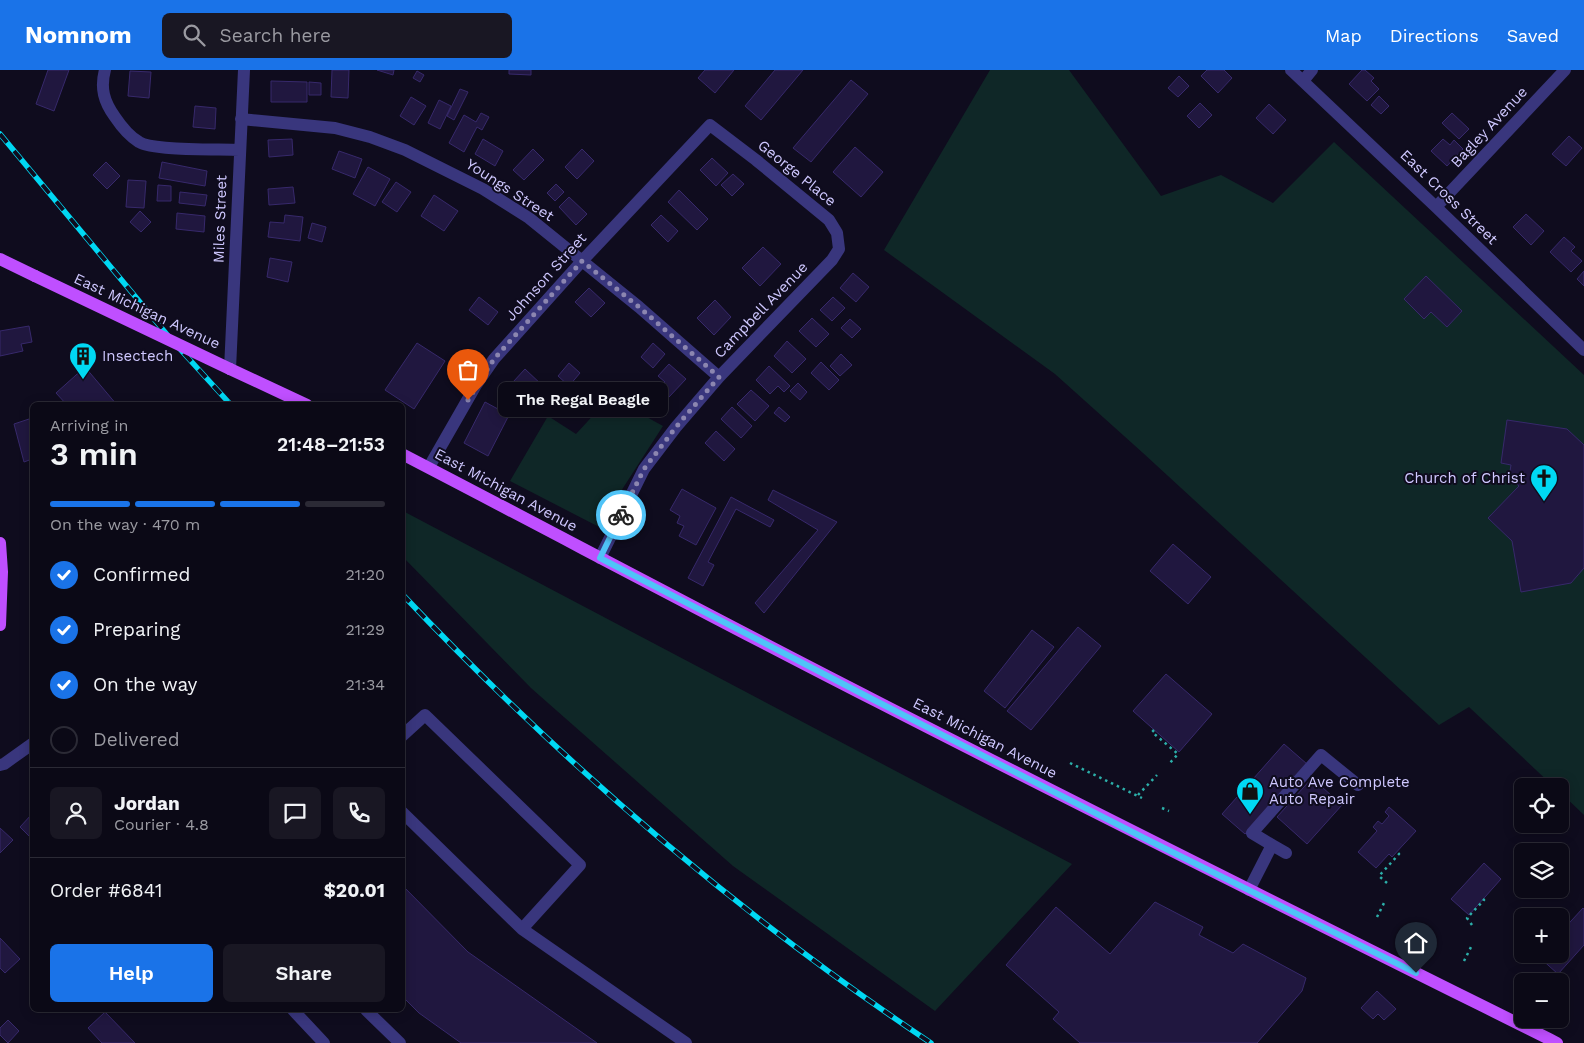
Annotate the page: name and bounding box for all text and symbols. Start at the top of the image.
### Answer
search box [162,13,512,58]
text: Nomnom [25,21,132,49]
icon: search [180,21,208,49]
text: Search here [220,24,331,47]
text: Map [1325,25,1362,46]
text: Directions [1390,25,1479,46]
text: Saved [1507,25,1559,46]
street label: Bagley Avenue [1447,83,1531,171]
street label: George Place [754,136,840,210]
street label: East Cross Street [1396,146,1502,249]
street label: Youngs Street [463,155,558,225]
street label: Miles Street [209,174,231,263]
street label: Johnson Street [502,229,591,325]
street label: Campbell Avenue [710,258,812,362]
street label: East Michigan Avenue [71,269,223,353]
building icon: Insectech [68,341,98,380]
place label: Insectech [102,347,173,365]
pin [447,349,489,400]
icon: bag [454,356,482,384]
callout: The Regal Beagle [498,382,668,418]
text: The Regal Beagle [516,390,650,409]
text: Arriving in [50,416,128,435]
text: 21:48–21:53 [277,433,385,456]
text: 3 min [50,435,138,473]
street label: East Michigan Avenue [432,445,580,535]
church icon: Church of Christ [1529,463,1559,502]
place label: Church of Christ [1404,469,1526,487]
courier [596,490,646,540]
icon: bike [607,501,635,529]
text: On the way · 470 m [50,515,200,534]
icon: check [50,561,78,589]
text: Confirmed [93,563,190,586]
text: 21:20 [345,565,385,584]
icon: check [50,616,78,644]
text: Preparing [93,618,180,641]
text: 21:29 [345,620,385,639]
icon: check [50,671,78,699]
text: On the way [93,673,197,696]
text: 21:34 [346,675,385,694]
street label: East Michigan Avenue [910,694,1060,782]
text: Delivered [93,728,180,751]
place label: Auto Ave Complete Auto Repair [1269,773,1410,808]
shop icon: Auto Ave Complete Auto Repair [1235,776,1265,815]
map controls [1514,778,1569,1028]
button: locate [1514,778,1569,833]
button: person [50,787,102,839]
button: chat [269,787,321,839]
button: phone [333,787,385,839]
text: Jordan [114,792,180,815]
text: Courier · 4.8 [114,815,209,834]
button: layers [1514,843,1569,898]
text: Order #6841 [50,879,162,902]
text: $20.01 [324,879,385,902]
button: + [1514,908,1569,963]
pin [1395,922,1437,973]
icon: home [1402,929,1430,957]
button: Help [50,944,213,1002]
button: Share [223,944,385,1002]
button: − [1514,973,1569,1028]

